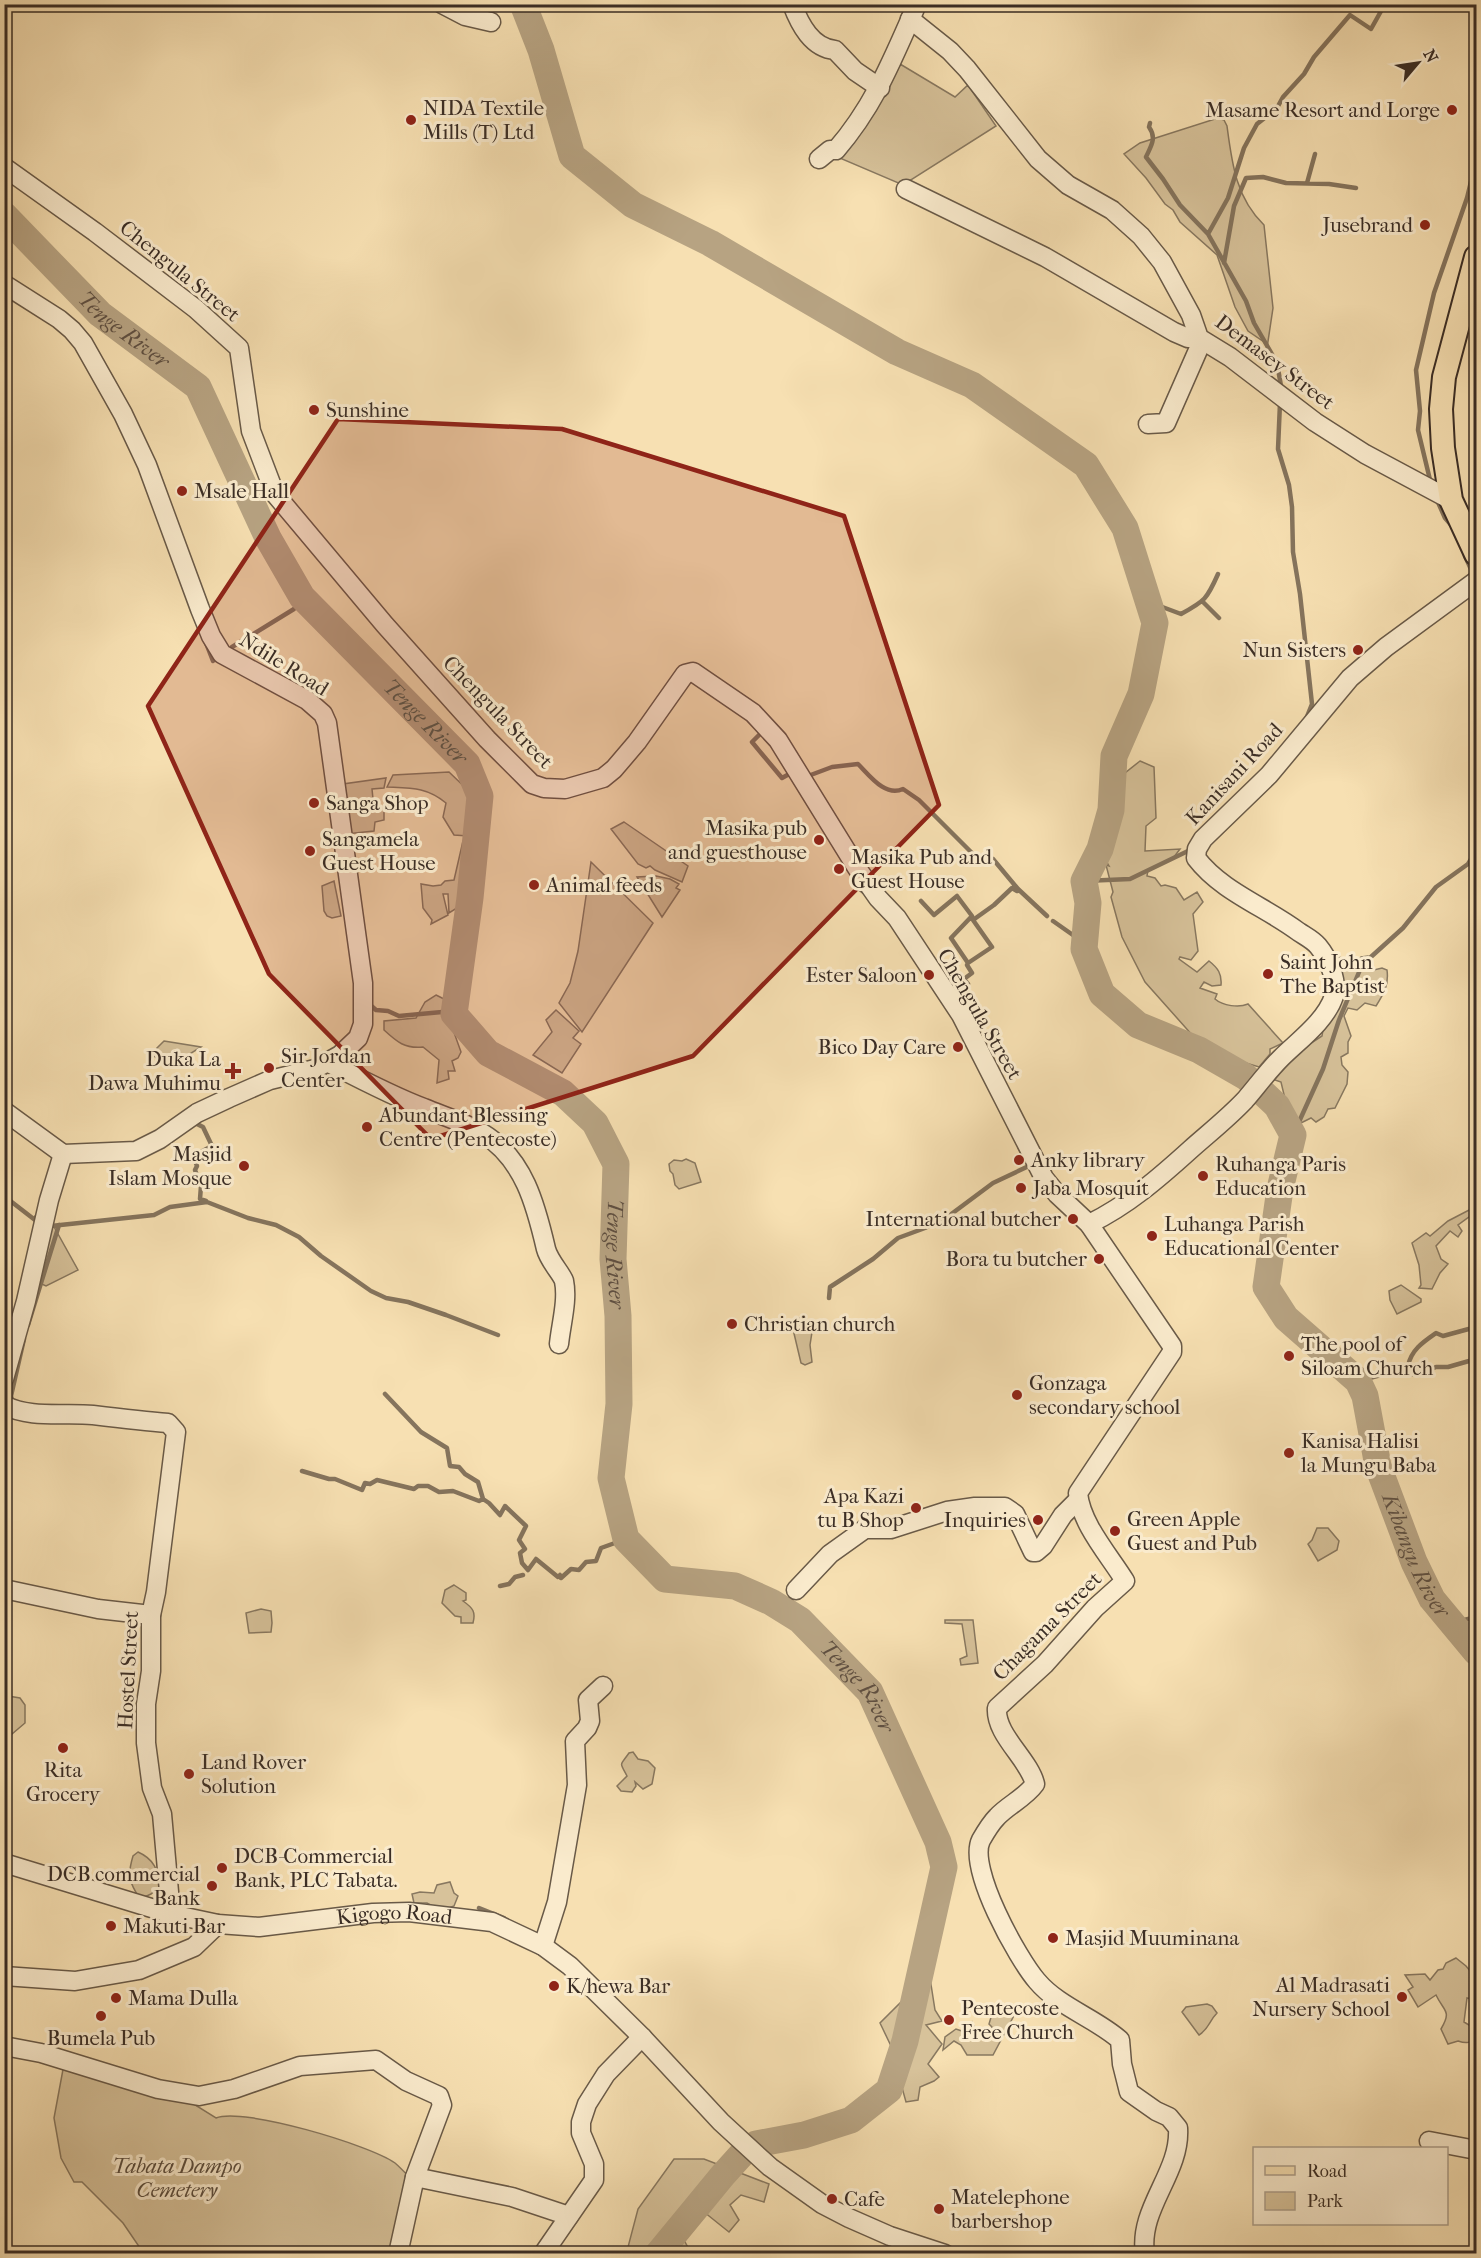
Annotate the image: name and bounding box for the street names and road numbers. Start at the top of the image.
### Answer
street label: Chengula Street [115,215,245,327]
street label: Demasey Street [1211,310,1340,415]
street label: Ndile Road [235,627,333,701]
street label: Chengula Street [438,651,558,774]
street label: Kanisani Road [1181,718,1288,830]
street label: Chengula Street [933,944,1027,1084]
street label: Chagama Street [988,1566,1107,1685]
street label: Hostel Street [113,1610,143,1730]
street label: Kigogo Road [335,1900,454,1929]

